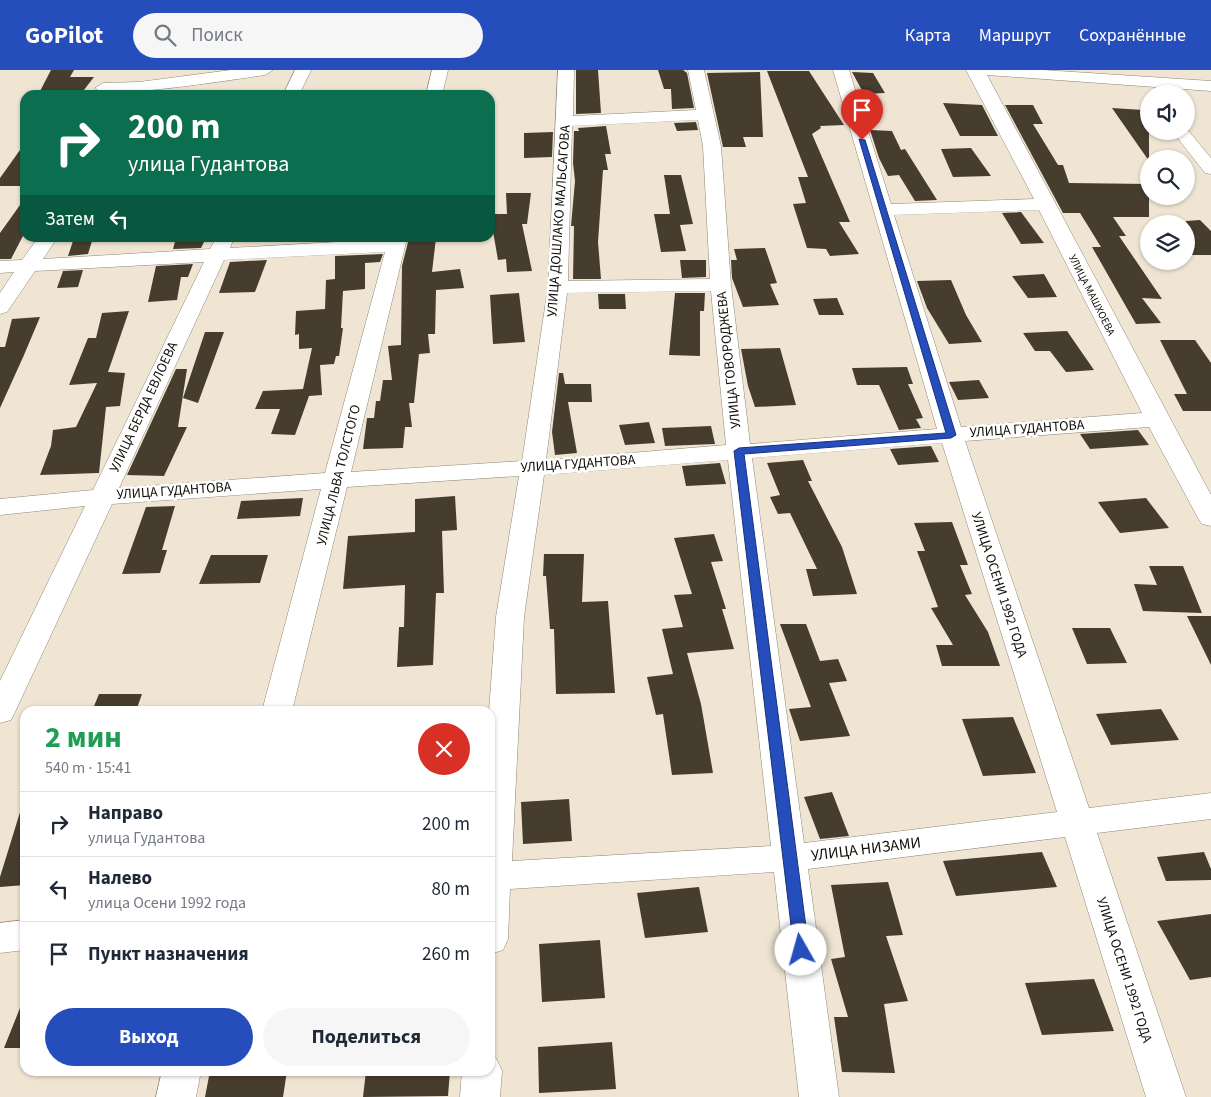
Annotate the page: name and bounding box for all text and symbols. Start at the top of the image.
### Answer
search box [133,13,483,58]
text: GoPilot [25,18,103,53]
icon: search [151,21,179,49]
text: Поиск [191,22,243,49]
text: Карта [905,23,951,48]
text: Маршрут [979,23,1051,48]
text: Сохранённые [1079,23,1186,48]
map controls [1140,85,1195,270]
button: sound [1140,85,1195,140]
pin [841,89,883,140]
icon: arrive [848,96,876,124]
text: 200 m [128,102,220,152]
icon: right [45,110,110,175]
street label: УЛИЦА ДОШЛАКО МАЛЬСАГОВА [542,124,576,318]
text: улица Гудантова [128,148,289,180]
button: search [1140,150,1195,205]
icon: left [105,205,133,233]
text: Затем [45,206,95,233]
button: layers [1140,215,1195,270]
street label: УЛИЦА МАШХОЕВА [1065,252,1119,338]
street label: УЛИЦА ГОВОРОДЖЕВА [712,290,746,430]
street label: УЛИЦА БЕРДА ЕВЛОЕВА [105,338,183,476]
street label: УЛИЦА ЛЬВА ТОЛСТОГО [312,403,366,547]
street label: УЛИЦА ГУДАНТОВА [969,415,1085,443]
street label: УЛИЦА ГУДАНТОВА [520,450,636,478]
street label: УЛИЦА ГУДАНТОВА [116,477,232,505]
street label: УЛИЦА ОСЕНИ 1992 ГОДА [966,510,1032,661]
text: 2 мин [45,716,122,759]
button: close [418,723,470,775]
text: 540 m · 15:41 [45,757,132,779]
text: Направо [88,800,163,827]
icon: right [45,810,73,838]
text: 200 m [422,811,470,838]
text: улица Гудантова [88,827,205,849]
street label: УЛИЦА НИЗАМИ [810,831,922,867]
text: Налево [88,865,152,892]
icon: left [45,875,73,903]
text: 80 m [432,876,470,903]
text: улица Осени 1992 года [88,892,246,914]
street label: УЛИЦА ОСЕНИ 1992 ГОДА [1091,895,1157,1046]
position arrow [774,923,826,975]
icon: arrive [45,940,73,968]
text: Пункт назначения [88,941,249,968]
text: 260 m [422,941,470,968]
button: Выход [45,1008,253,1066]
button: Поделиться [263,1008,470,1066]

